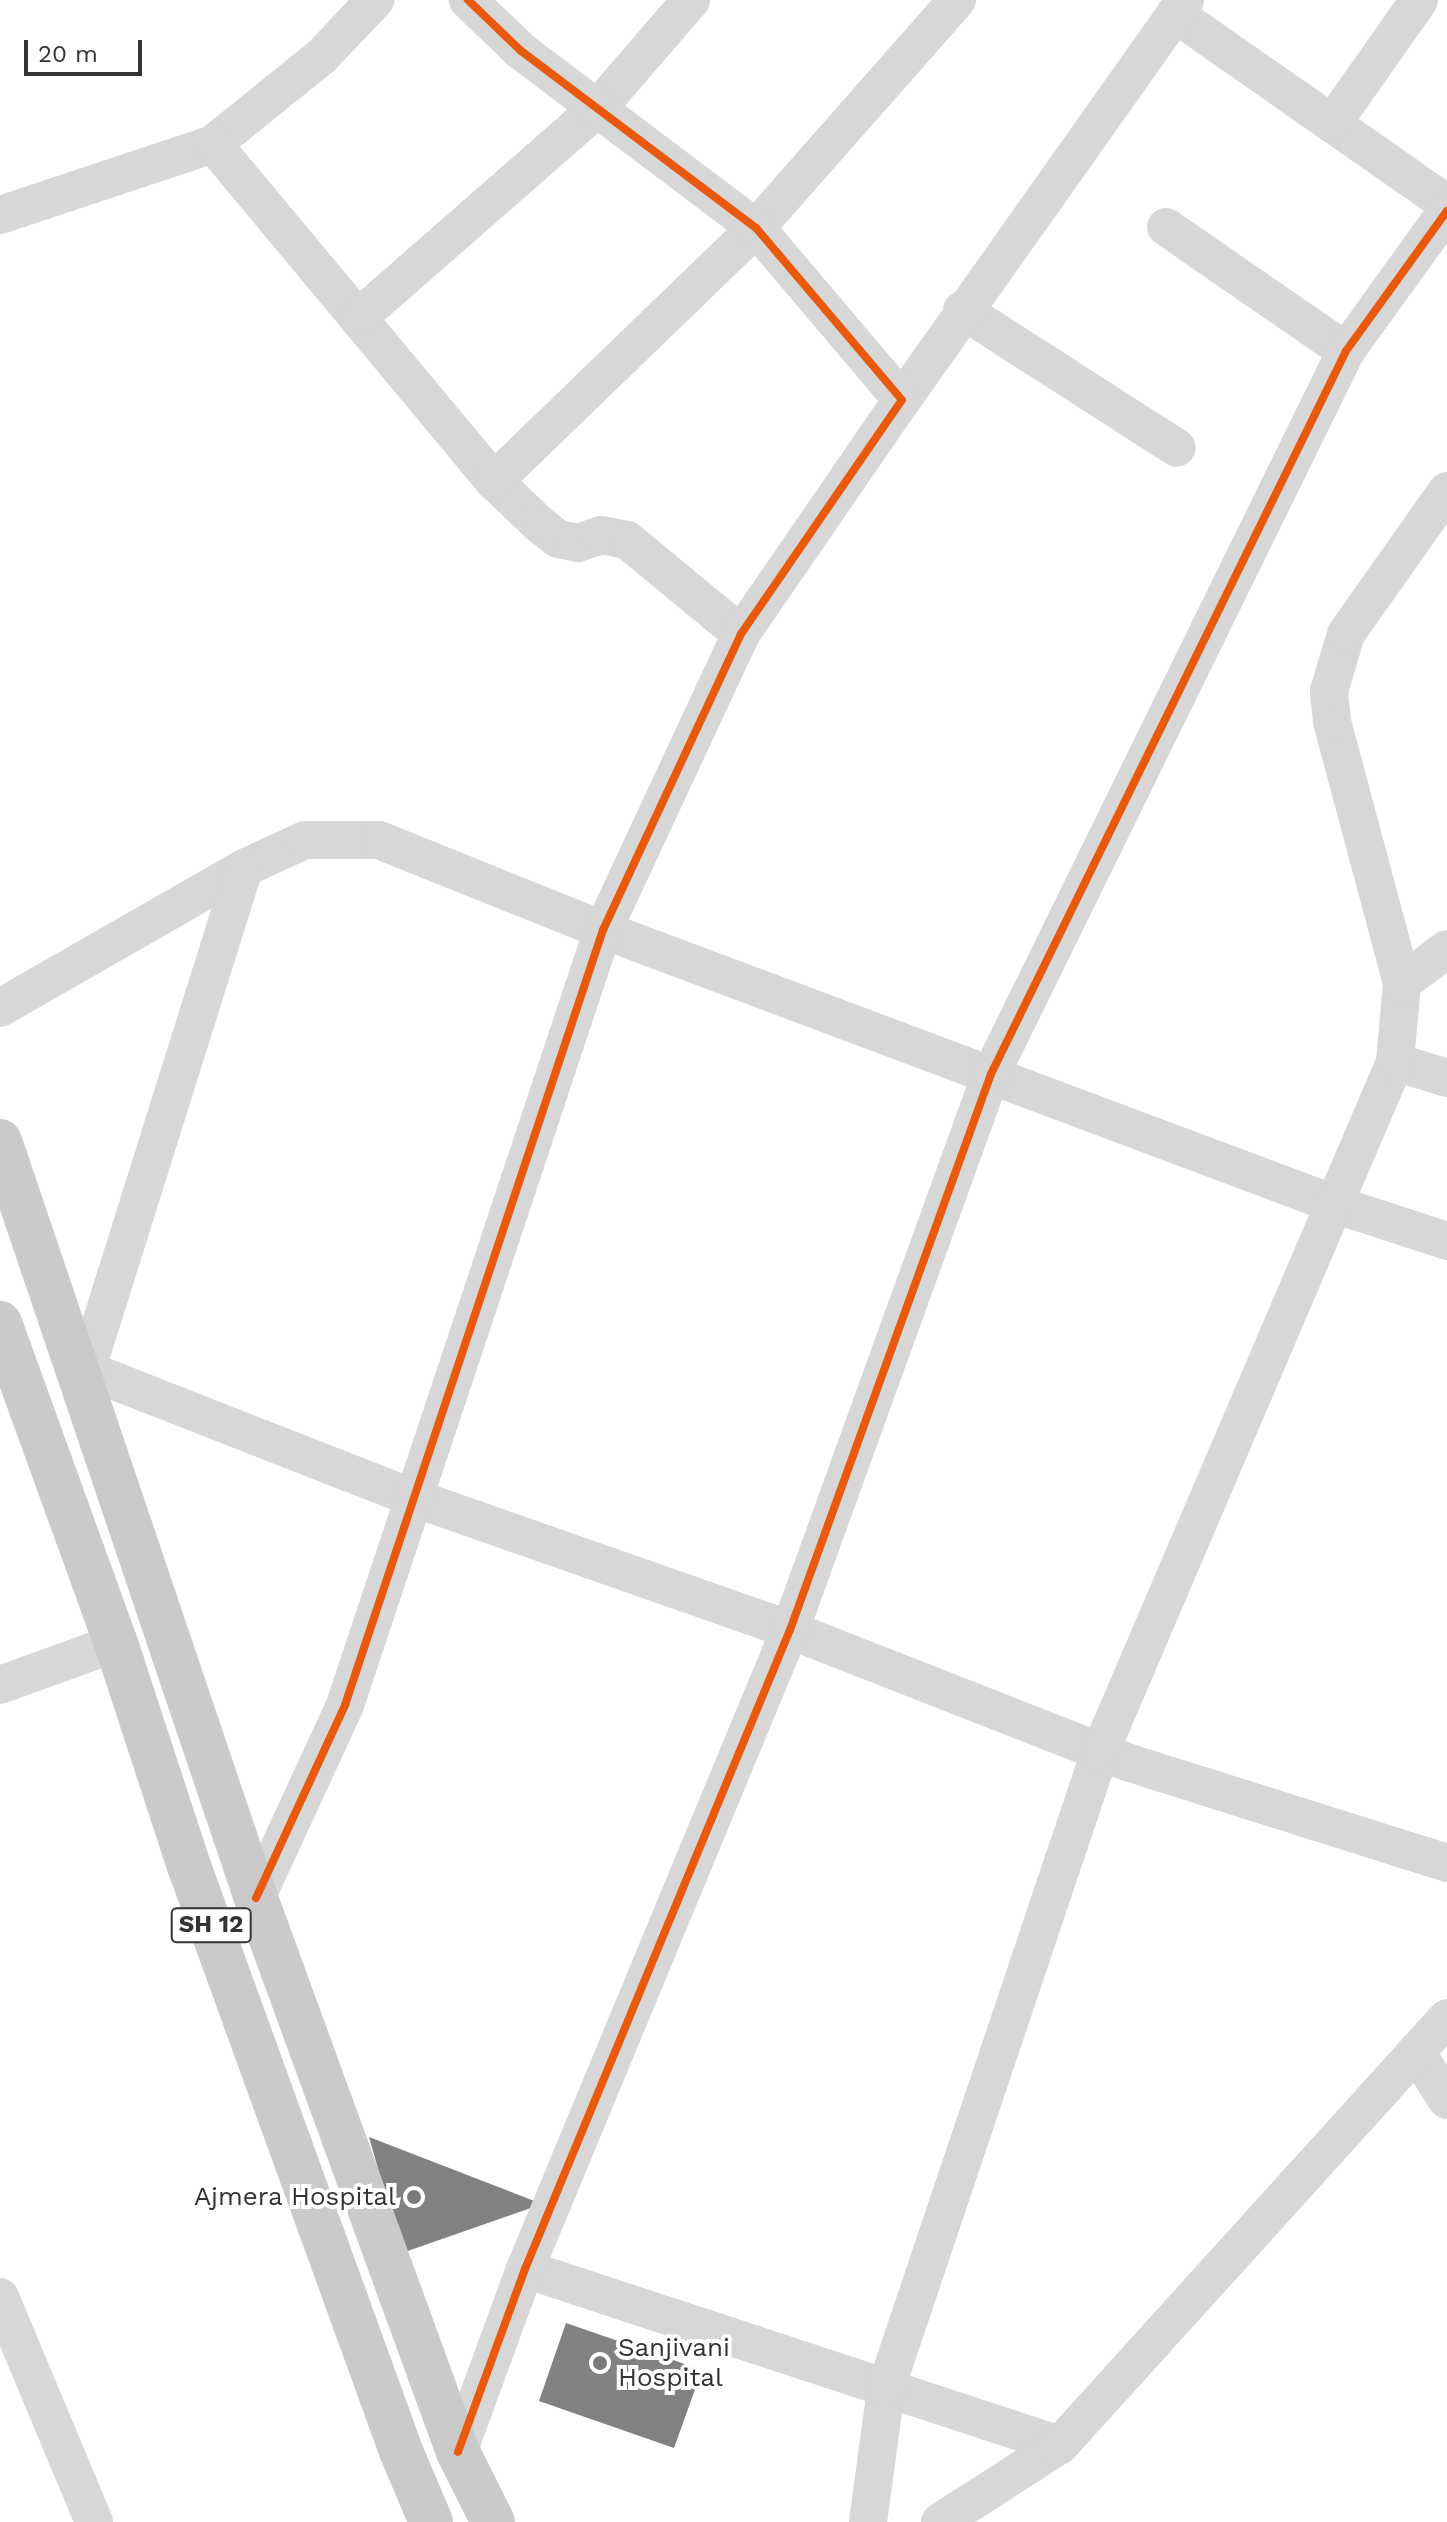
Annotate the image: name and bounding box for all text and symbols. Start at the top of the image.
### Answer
scale bar [28,24,146,74]
text: 20 m [38,40,98,68]
road number: SH 12 [169,1905,253,1945]
place label: Ajmera Hospital [193,2181,396,2213]
marker: Ajmera Hospital [403,2186,425,2208]
place label: Sanjivani Hospital [618,2332,730,2394]
marker: Sanjivani Hospital [589,2352,611,2374]

